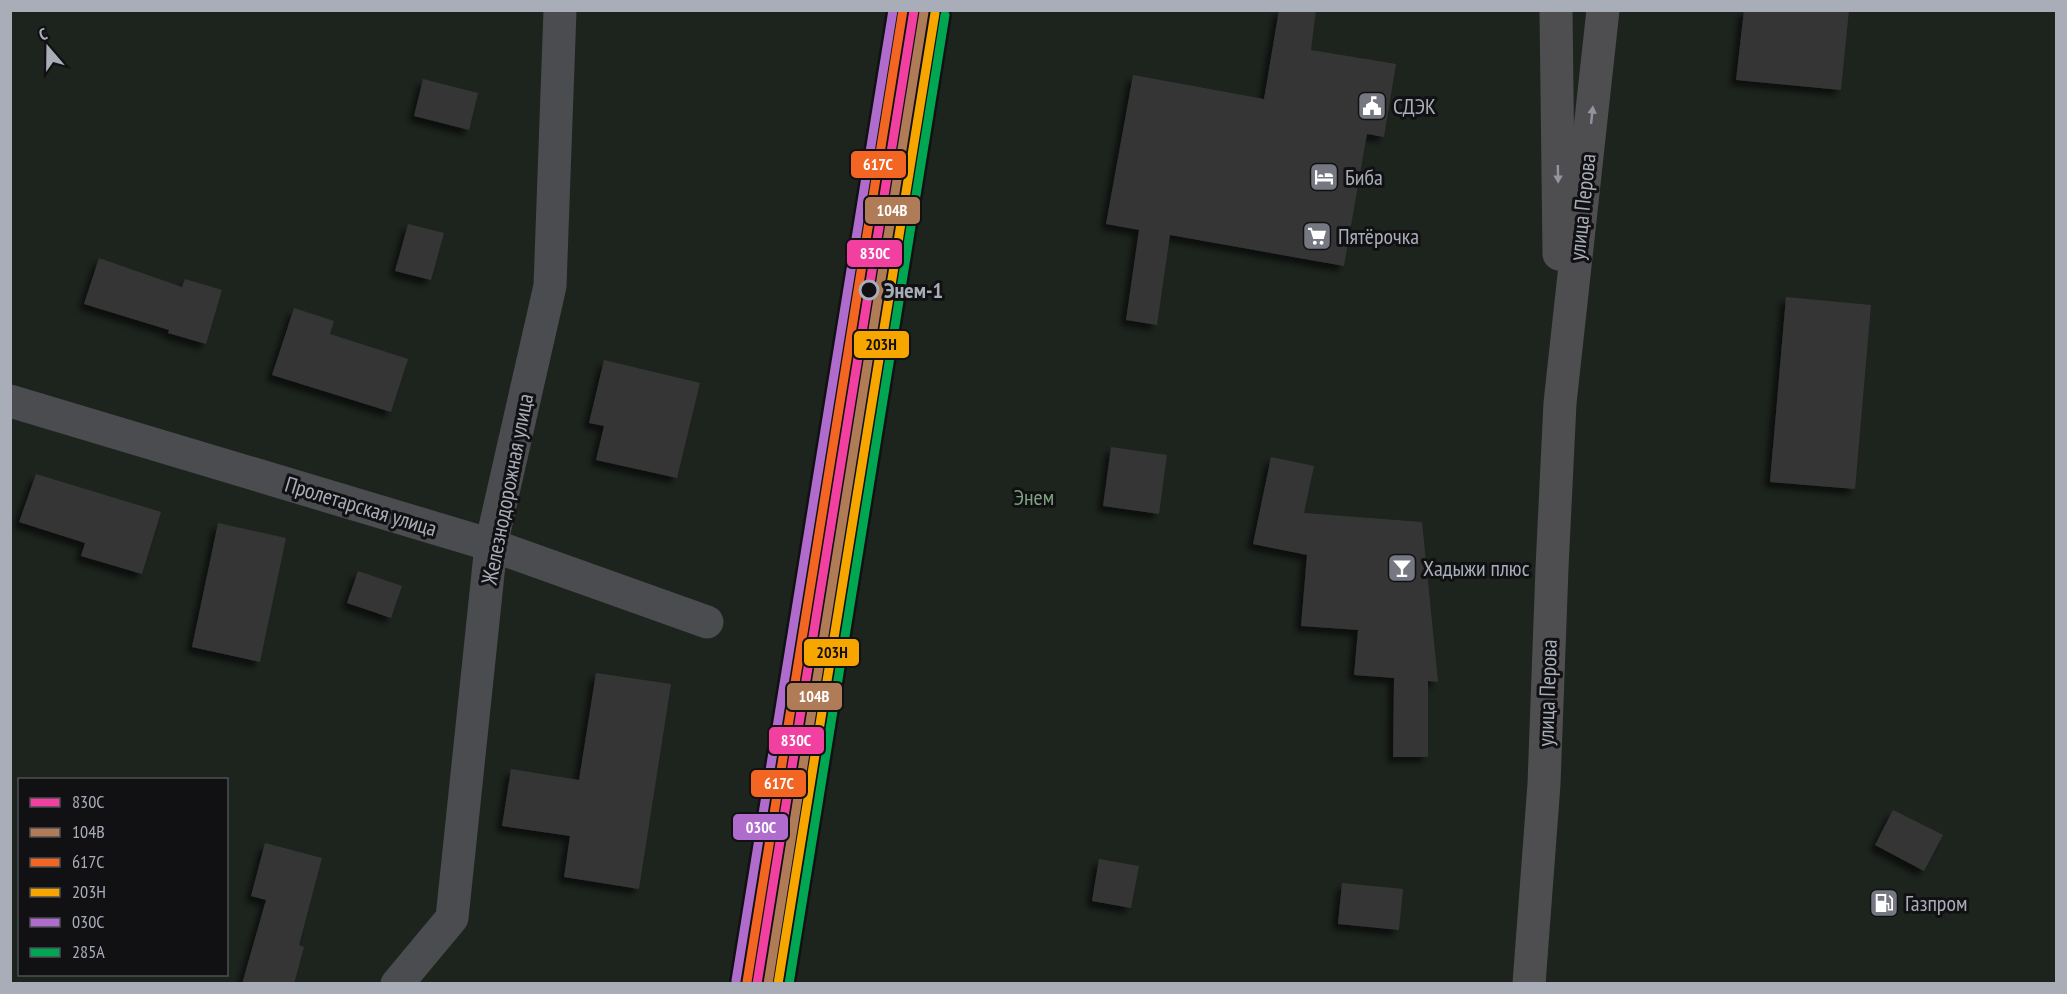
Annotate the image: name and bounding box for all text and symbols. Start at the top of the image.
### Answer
north arrow [18,18,78,78]
text: С [36,23,50,45]
public building icon: СДЭК [1356,90,1388,122]
place label: СДЭК [1393,92,1436,120]
one-way arrow [1587,105,1597,124]
line badge: 617C [850,150,907,179]
street label: улица Перова [1562,152,1602,262]
text: 617C [863,154,894,174]
hotel icon: Биба [1308,161,1340,193]
place label: Биба [1345,163,1383,191]
one-way arrow [1553,164,1563,183]
line badge: 104В [864,196,921,225]
text: 104В [877,200,908,220]
supermarket icon: Пятёрочка [1301,220,1333,252]
place label: Пятёрочка [1338,222,1419,250]
line badge: 830С [846,239,903,268]
text: 830С [860,243,891,263]
place label: Энем-1 [884,276,943,304]
marker: Энем-1 [859,280,879,300]
line badge: 203Н [853,330,910,359]
text: 203Н [865,334,897,354]
street label: Железнодорожная улица [475,391,539,588]
street label: Пролетарская улица [282,470,440,542]
park label: Энем [1014,483,1054,511]
bar icon: Хадыжи плюс [1386,552,1418,584]
place label: Хадыжи плюс [1423,554,1530,582]
line badge: 203Н [803,638,860,667]
street label: улица Перова [1531,639,1563,747]
text: 203Н [816,642,848,662]
line badge: 104В [786,682,843,711]
text: 104В [799,686,830,706]
line badge: 830С [768,726,825,755]
text: 830С [781,730,812,750]
line badge: 617C [750,769,807,798]
text: 617C [764,773,795,793]
legend [18,778,228,976]
text: 830С [72,790,105,813]
line badge: 030C [732,813,789,841]
text: 030C [746,817,777,837]
text: 104В [72,820,105,843]
text: 617C [72,850,104,873]
text: 203Н [72,880,106,903]
fuel station icon: Газпром [1868,887,1900,919]
place label: Газпром [1905,889,1967,917]
text: 030C [72,910,105,933]
text: 285А [72,940,105,963]

